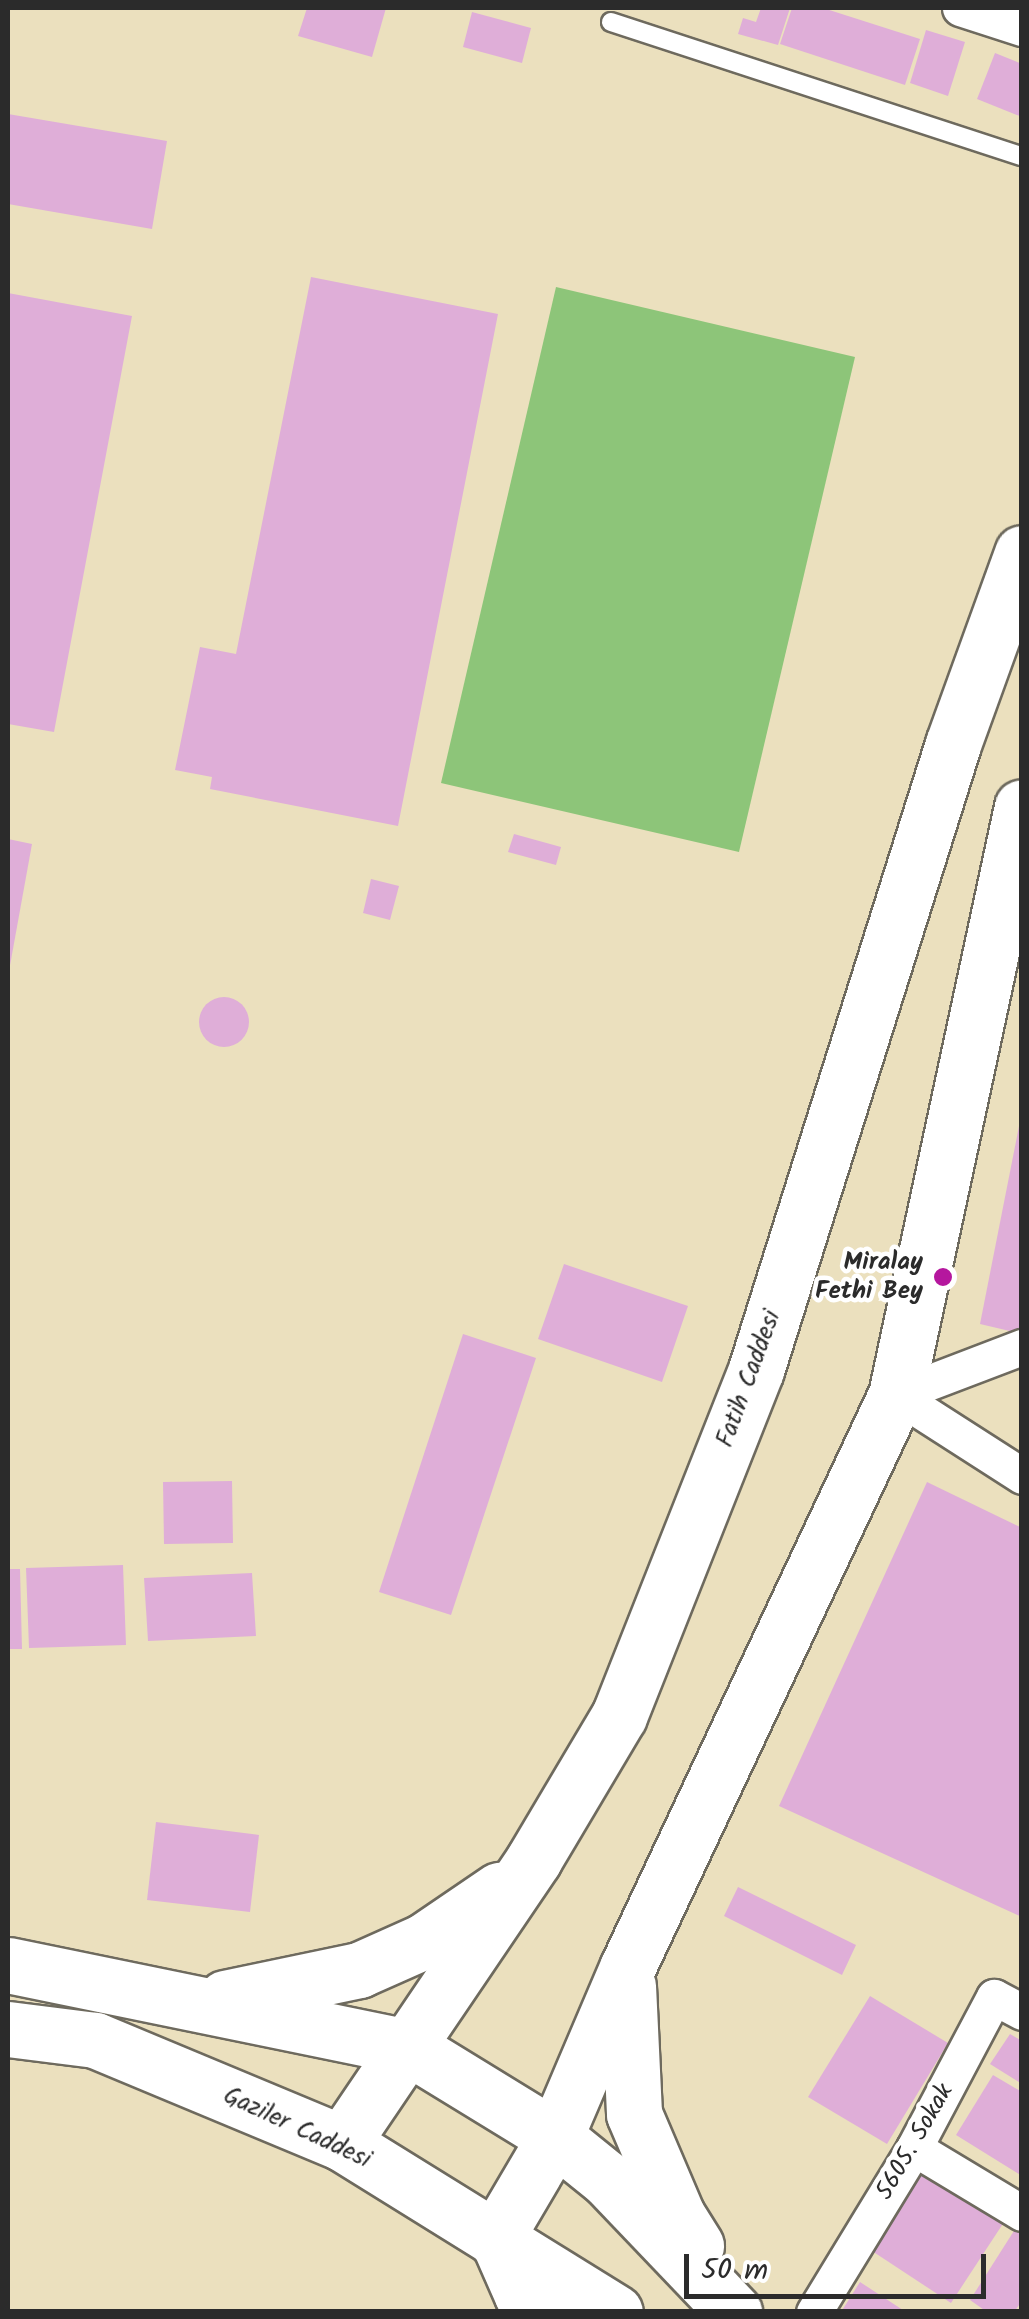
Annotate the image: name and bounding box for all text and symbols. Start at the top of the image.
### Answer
place label: Miralay Fethi Bey [815,1248,923,1307]
marker: Miralay Fethi Bey [932,1266,954,1288]
street label: Fatih Caddesi [710,1307,788,1451]
street label: 5605. Sokak [870,2079,960,2205]
street label: Gaziler Caddesi [219,2081,375,2175]
scale bar [689,2234,992,2296]
text: 50 m [701,2247,768,2295]

